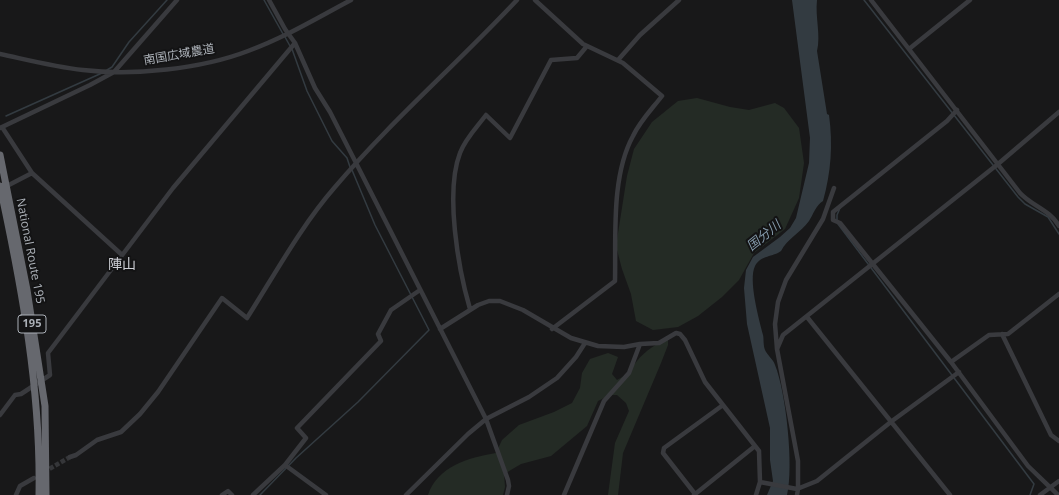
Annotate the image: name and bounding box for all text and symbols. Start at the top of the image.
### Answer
street label: 南国広域農道 [142,42,216,68]
street label: National Route 195 [13,197,47,305]
water label: 国分川 [744,218,784,254]
district label: 陣山 [108,257,136,273]
road number: 195 [18,315,46,333]

